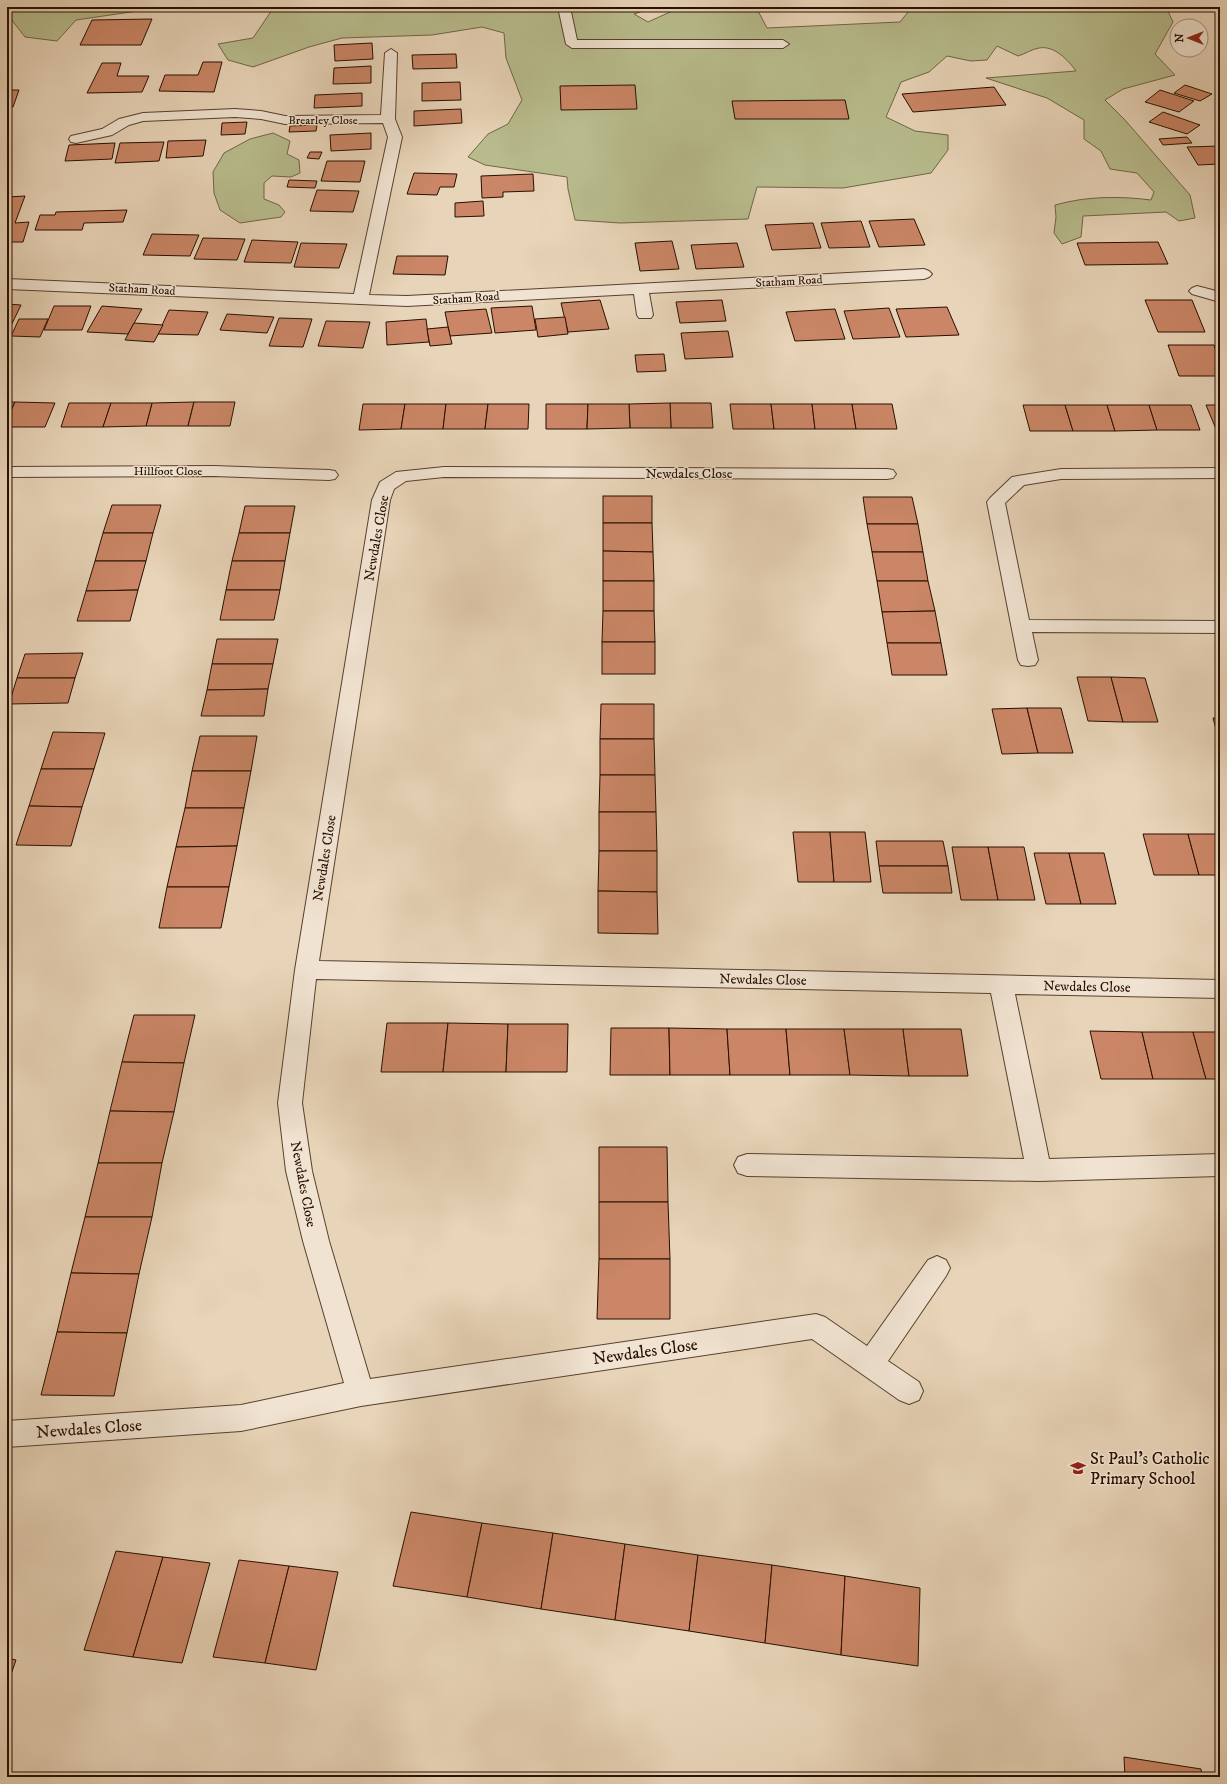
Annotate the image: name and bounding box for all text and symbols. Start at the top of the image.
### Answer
north arrow [1169,18,1209,58]
text: N [1173,33,1187,43]
street label: Brearley Close [288,113,358,128]
street label: Statham Road [755,272,823,291]
street label: Statham Road [108,280,176,299]
street label: Statham Road [432,289,500,308]
street label: Hillfoot Close [134,464,202,479]
street label: Newdales Close [645,465,733,483]
street label: Newdales Close [361,493,393,583]
street label: Newdales Close [309,813,341,903]
street label: Newdales Close [719,970,807,990]
street label: Newdales Close [1043,977,1131,997]
street label: Newdales Close [286,1140,320,1229]
street label: Newdales Close [591,1334,699,1370]
street label: Newdales Close [35,1414,143,1444]
place label: St Paul's Catholic Primary School [1090,1448,1210,1490]
school or university icon: St Paul's Catholic Primary School [1069,1459,1087,1477]

